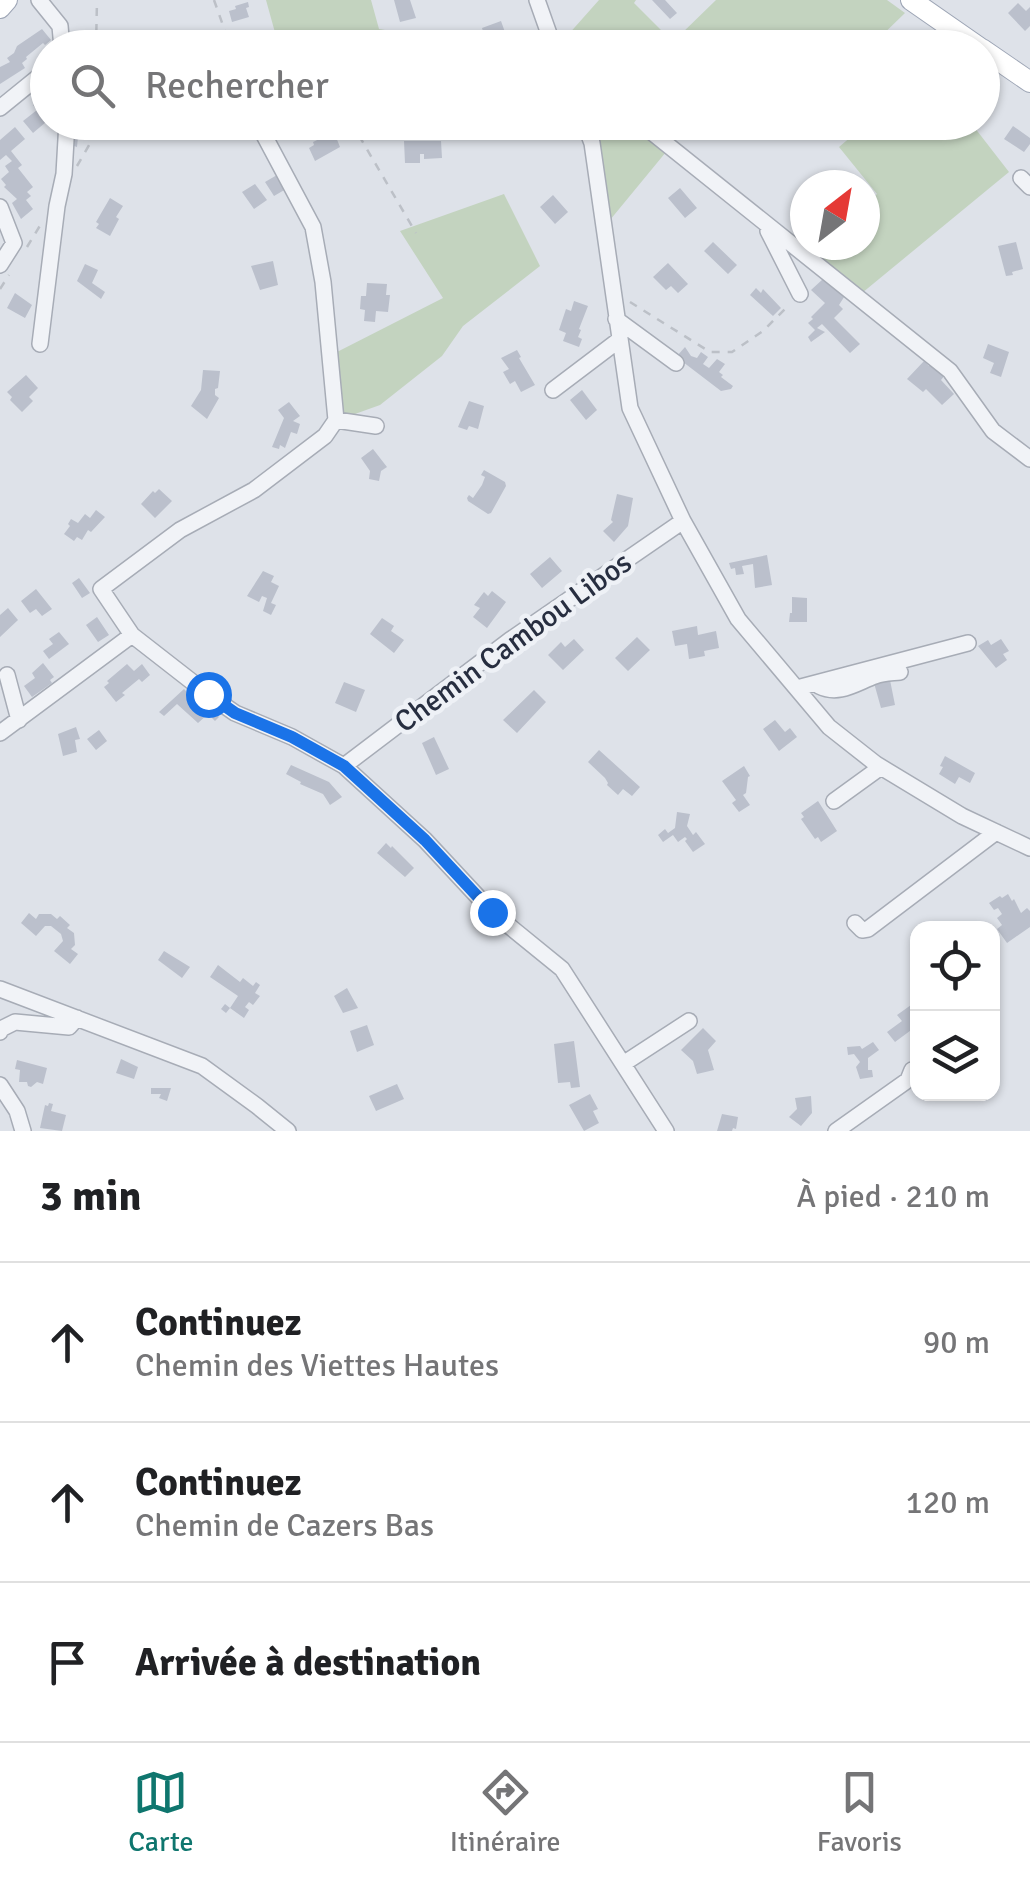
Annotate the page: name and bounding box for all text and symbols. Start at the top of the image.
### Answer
search box [30,30,1000,140]
icon: search [65,58,120,113]
text: Rechercher [145,62,329,109]
north arrow [790,170,880,260]
street label: Chemin Cambou Libos [388,544,639,741]
route start [186,672,232,718]
route end [470,890,516,936]
map controls [910,921,1000,1101]
button: locate [910,921,1000,1011]
button: layers [910,1011,1000,1101]
text: 3 min [40,1171,141,1222]
text: À pied · 210 m [797,1177,990,1216]
text: Continuez [135,1299,302,1346]
icon: ahead [40,1315,95,1370]
text: 90 m [923,1323,990,1362]
text: Chemin des Viettes Hautes [135,1346,499,1385]
text: Continuez [135,1459,302,1506]
icon: ahead [40,1475,95,1530]
text: 120 m [906,1483,990,1522]
text: Chemin de Cazers Bas [135,1506,434,1545]
icon: arrive [40,1635,95,1690]
text: Arrivée à destination [135,1639,481,1686]
tab: Carte [128,1765,193,1859]
tab: Itinéraire [450,1765,561,1859]
tab: Favoris [817,1765,902,1859]

